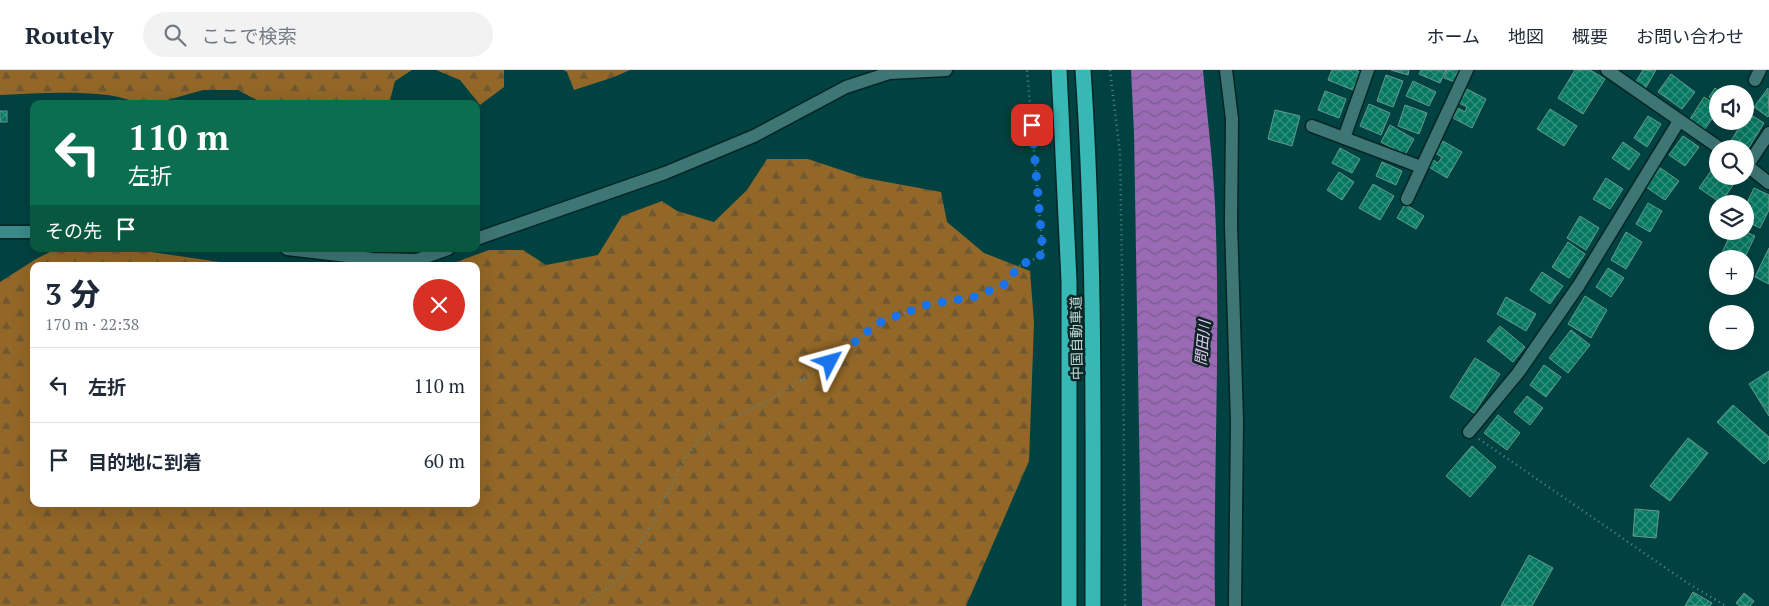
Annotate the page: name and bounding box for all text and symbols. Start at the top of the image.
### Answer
search box [143,12,493,57]
text: Routely [25,19,113,51]
icon: search [161,21,189,49]
text: ここで検索 [201,23,296,48]
text: ホーム [1427,24,1480,48]
text: 地図 [1508,24,1544,48]
text: 概要 [1572,24,1608,48]
text: お問い合わせ [1636,24,1744,48]
map controls [1709,85,1754,350]
button: sound [1709,85,1754,130]
pin [1011,104,1053,146]
icon: arrive [1018,111,1046,139]
text: 110 m [128,114,229,160]
icon: left [45,120,110,185]
button: search [1709,140,1754,185]
text: 左折 [128,161,172,190]
button: layers [1709,195,1754,240]
icon: arrive [112,215,140,243]
text: その先 [45,218,102,243]
button: + [1709,250,1754,295]
text: 3 分 [45,274,100,314]
button: close [413,279,465,331]
street label: 中国自動車道 [1066,296,1086,380]
button: − [1709,305,1754,350]
text: 170 m · 22:38 [45,313,139,335]
water label: 問田川 [1190,318,1214,366]
position arrow [803,335,855,387]
icon: left [45,371,73,399]
text: 110 m [414,373,465,398]
text: 左折 [88,374,126,399]
icon: arrive [45,446,73,474]
text: 60 m [424,448,465,473]
text: 目的地に到着 [88,449,202,474]

